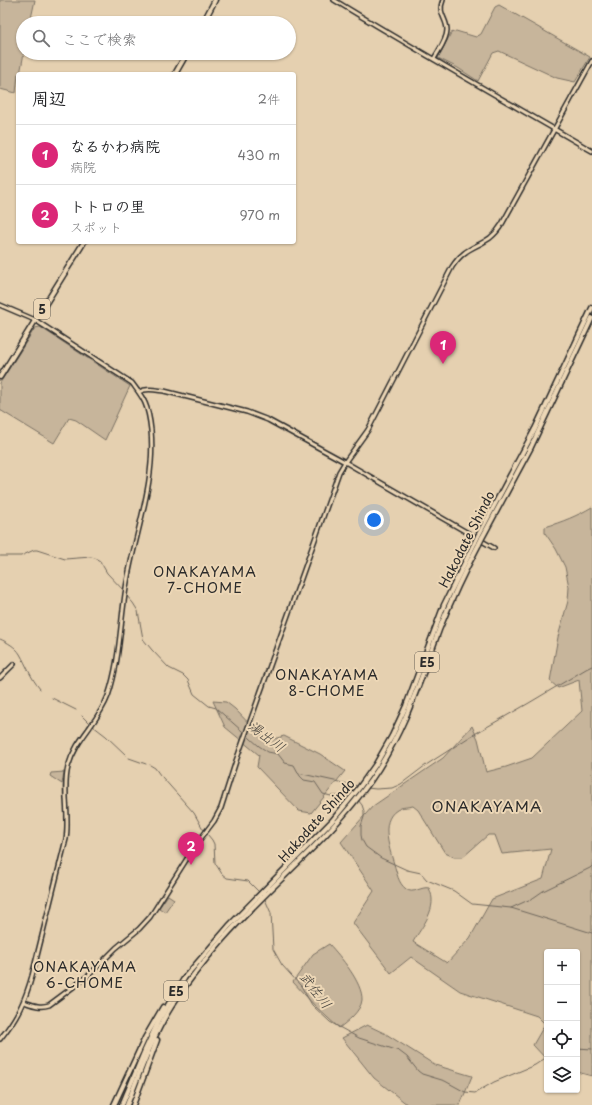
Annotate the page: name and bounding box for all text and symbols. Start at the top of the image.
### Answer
search box [16,16,296,60]
icon: search [30,27,52,49]
text: ここで検索 [62,27,137,50]
text: 周辺 [32,85,66,111]
text: 2件 [258,89,280,108]
text: なるかわ病院 [70,134,160,157]
text: 1 [42,145,48,164]
text: 430 m [238,145,280,164]
text: 病院 [70,157,96,176]
text: トトロの里 [70,194,145,217]
text: 2 [40,205,50,224]
text: 970 m [239,205,280,224]
text: スポット [70,217,122,236]
road number: 5 [34,299,50,319]
pin: 1 [430,331,456,364]
street label: Hakodate Shindo [433,487,499,591]
your location [364,510,384,530]
district label: ONAKAYAMA 7-CHOME [153,561,257,598]
road number: E5 [415,652,439,672]
district label: ONAKAYAMA 8-CHOME [275,664,379,701]
water label: 湯出川 [244,715,290,757]
street label: Hakodate Shindo [273,774,359,866]
district label: ONAKAYAMA [432,794,542,817]
pin: 2 [178,832,204,865]
map controls [544,949,580,1093]
button: + [544,949,580,985]
district label: ONAKAYAMA 6-CHOME [33,956,137,993]
water label: 武佐川 [295,967,337,1013]
road number: E5 [164,981,188,1001]
button: − [544,985,580,1021]
button: locate [544,1021,580,1057]
button: layers [544,1057,580,1093]

